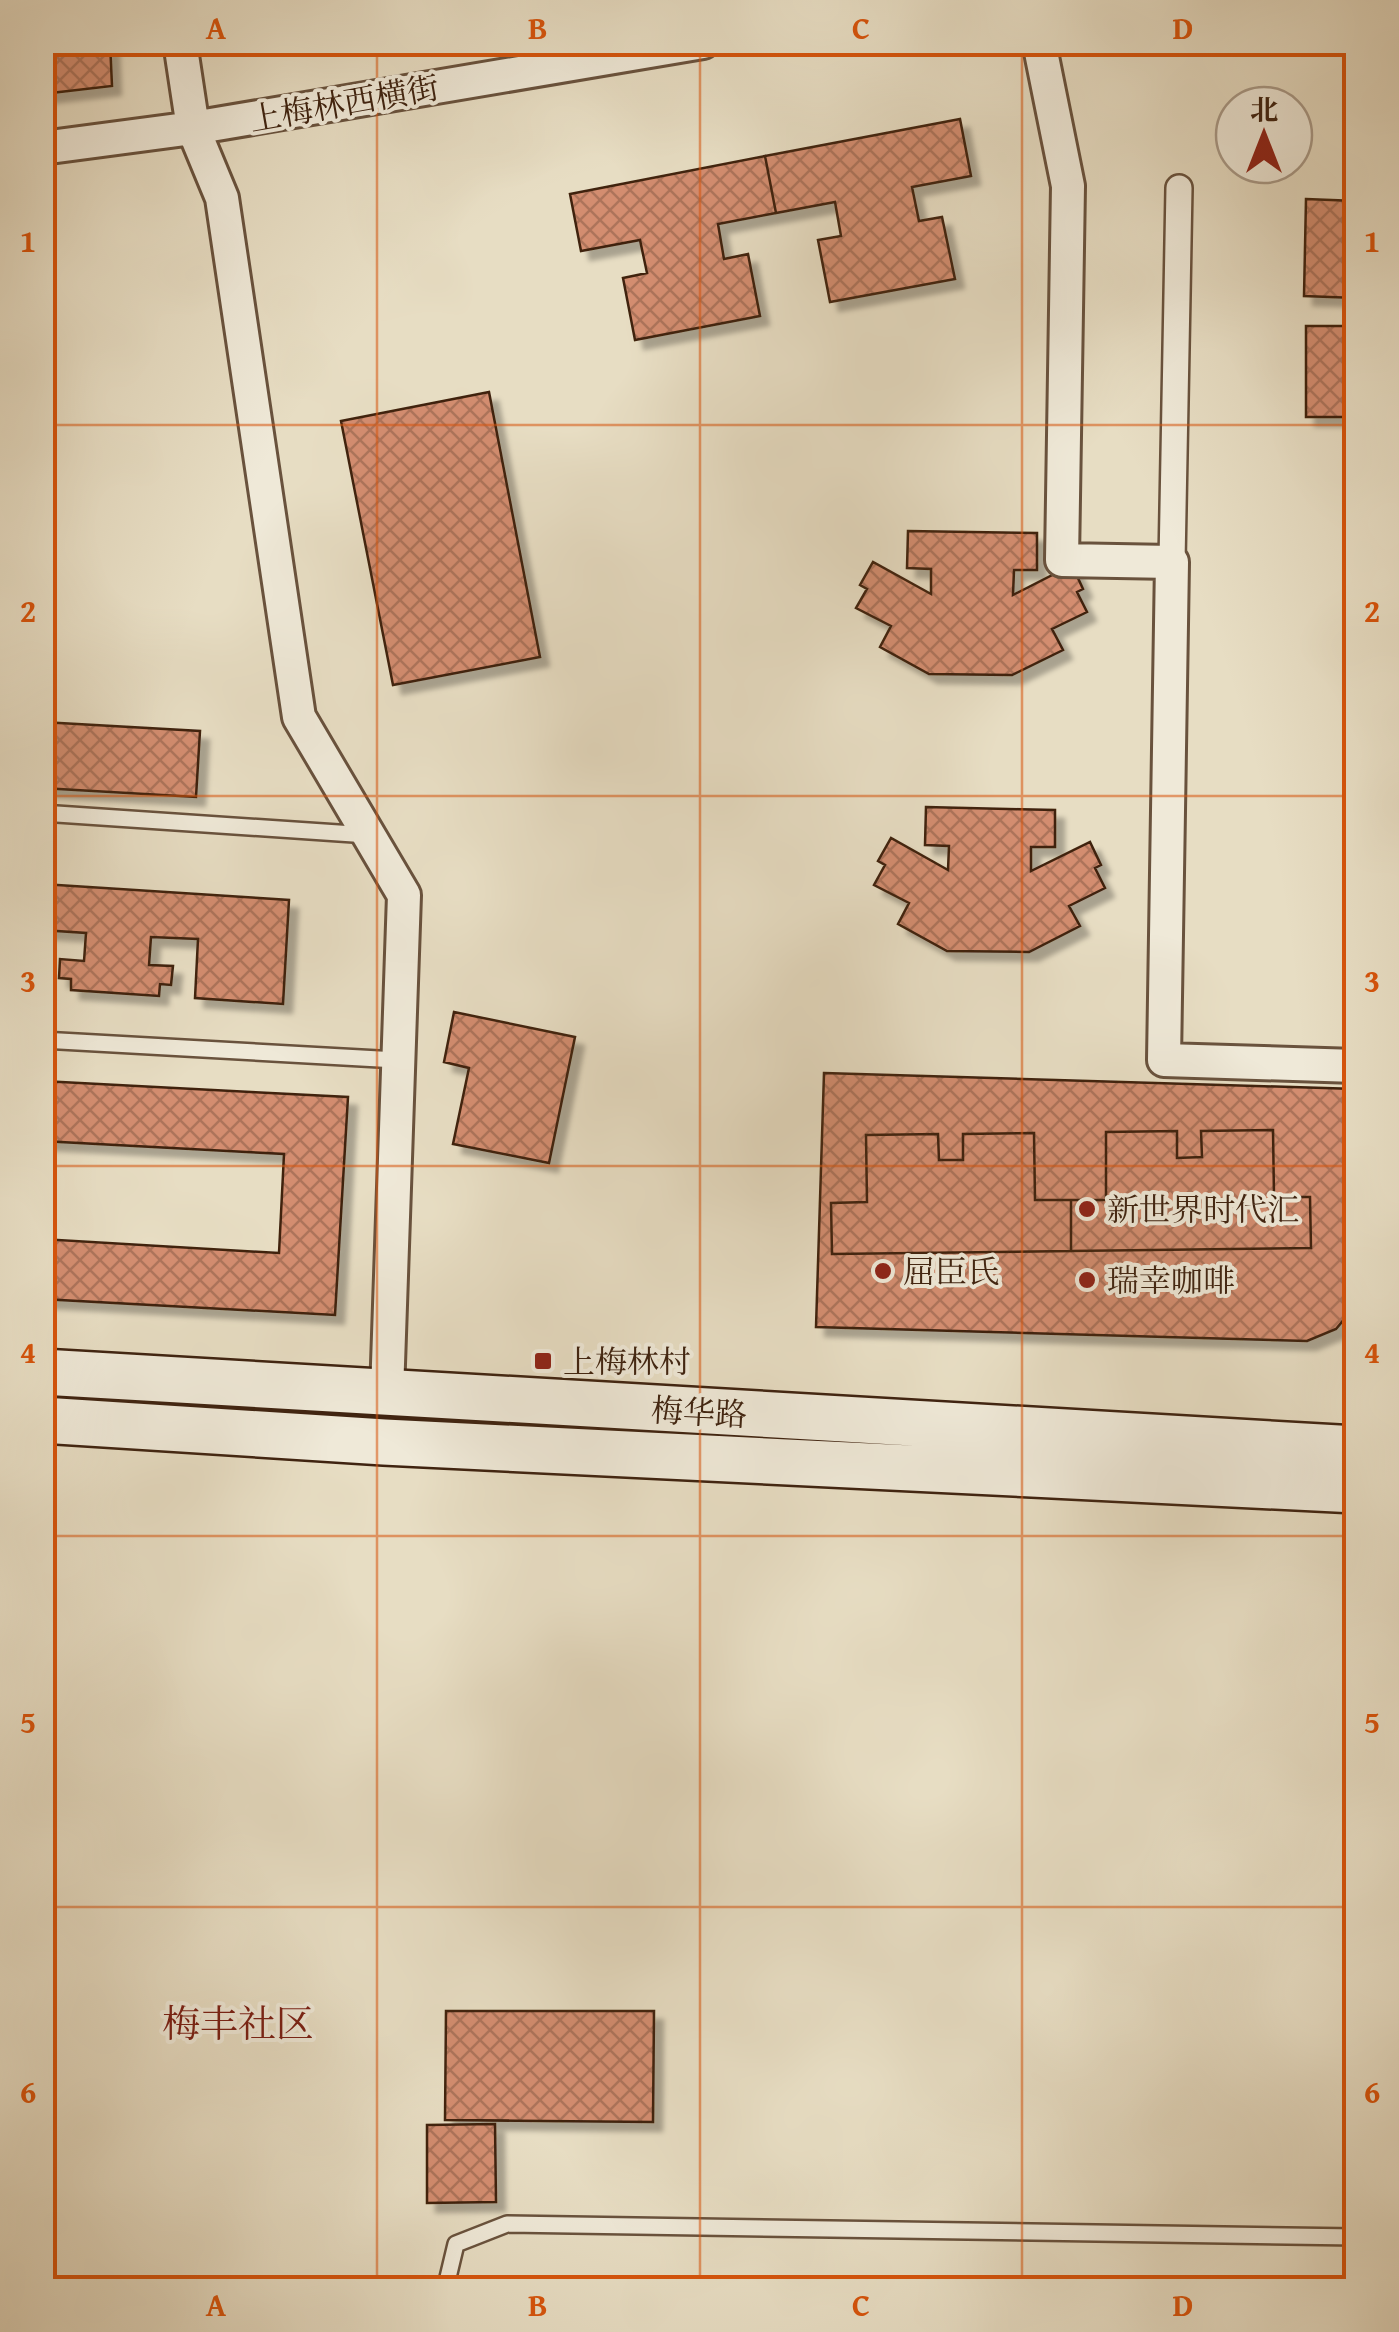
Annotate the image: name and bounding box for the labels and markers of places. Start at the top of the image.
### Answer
place label: 新世界时代汇 [1107,1186,1299,1233]
marker: 新世界时代汇 [1076,1198,1098,1220]
place label: 屈臣氏 [903,1248,999,1295]
place label: 瑞幸咖啡 [1107,1257,1235,1304]
marker: 屈臣氏 [872,1260,894,1282]
marker: 瑞幸咖啡 [1076,1269,1098,1291]
place label: 上梅林村 [563,1338,691,1385]
marker: 上梅林村 [532,1350,554,1372]

